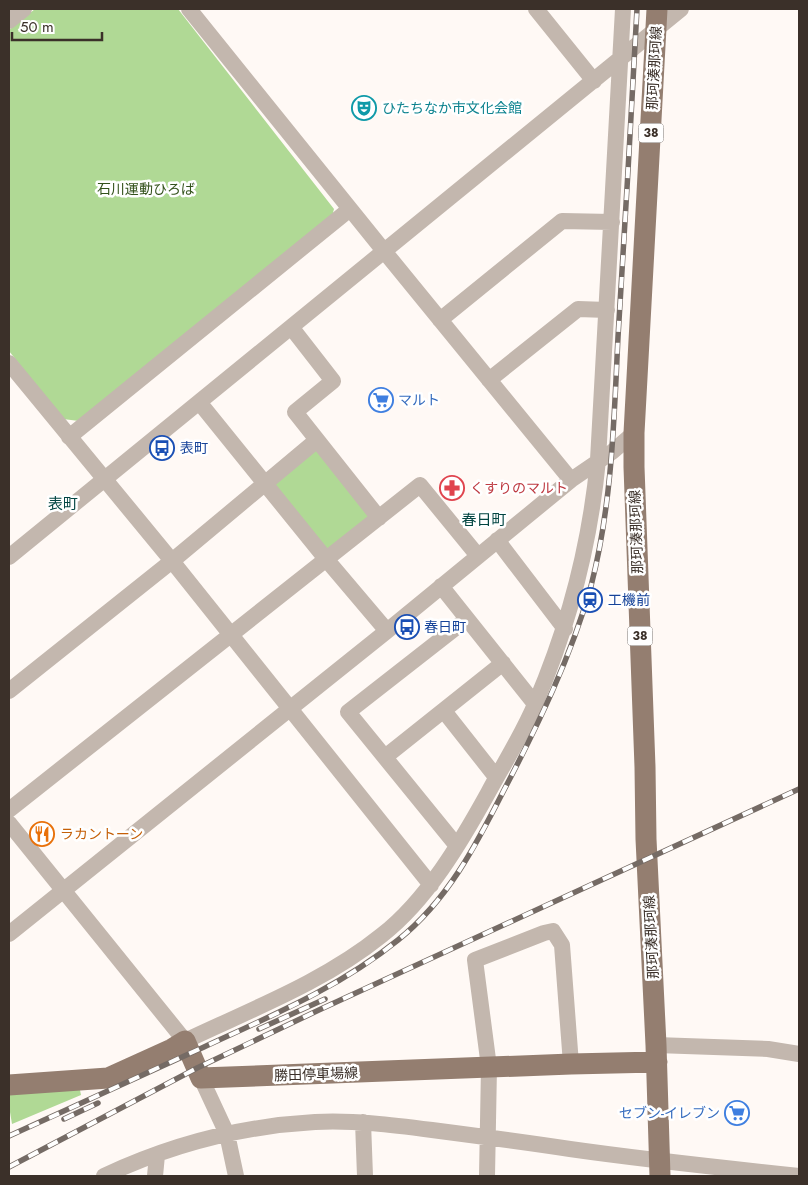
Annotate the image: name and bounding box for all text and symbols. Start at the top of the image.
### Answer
scale bar [12,10,102,42]
text: 50 m [20,16,54,38]
street label: 那珂湊那珂線 [642,26,666,110]
theatre icon: ひたちなか市文化会館 [351,95,377,121]
place label: ひたちなか市文化会館 [382,98,522,118]
road number: 38 [638,124,664,142]
park label: 石川運動ひろば [97,179,195,199]
supermarket icon: マルト [368,387,394,413]
place label: マルト [398,390,440,410]
bus stop icon: 表町 [149,435,175,461]
place label: 表町 [180,438,208,458]
pharmacy icon: くすりのマルト [439,475,465,501]
place label: くすりのマルト [470,478,568,498]
street label: 那珂湊那珂線 [625,490,647,574]
district label: 表町 [48,493,78,515]
district label: 春日町 [461,509,507,531]
station icon: 工機前 [577,587,603,613]
place label: 工機前 [608,590,650,610]
bus stop icon: 春日町 [394,614,420,640]
place label: 春日町 [424,617,466,637]
road number: 38 [628,626,652,646]
restaurant icon: ラカントーン [29,821,55,847]
place label: ラカントーン [60,824,143,844]
street label: 那珂湊那珂線 [639,895,663,979]
street label: 勝田停車場線 [274,1063,358,1085]
supermarket icon: セブン-イレブン [724,1100,750,1126]
place label: セブン-イレブン [619,1103,720,1123]

